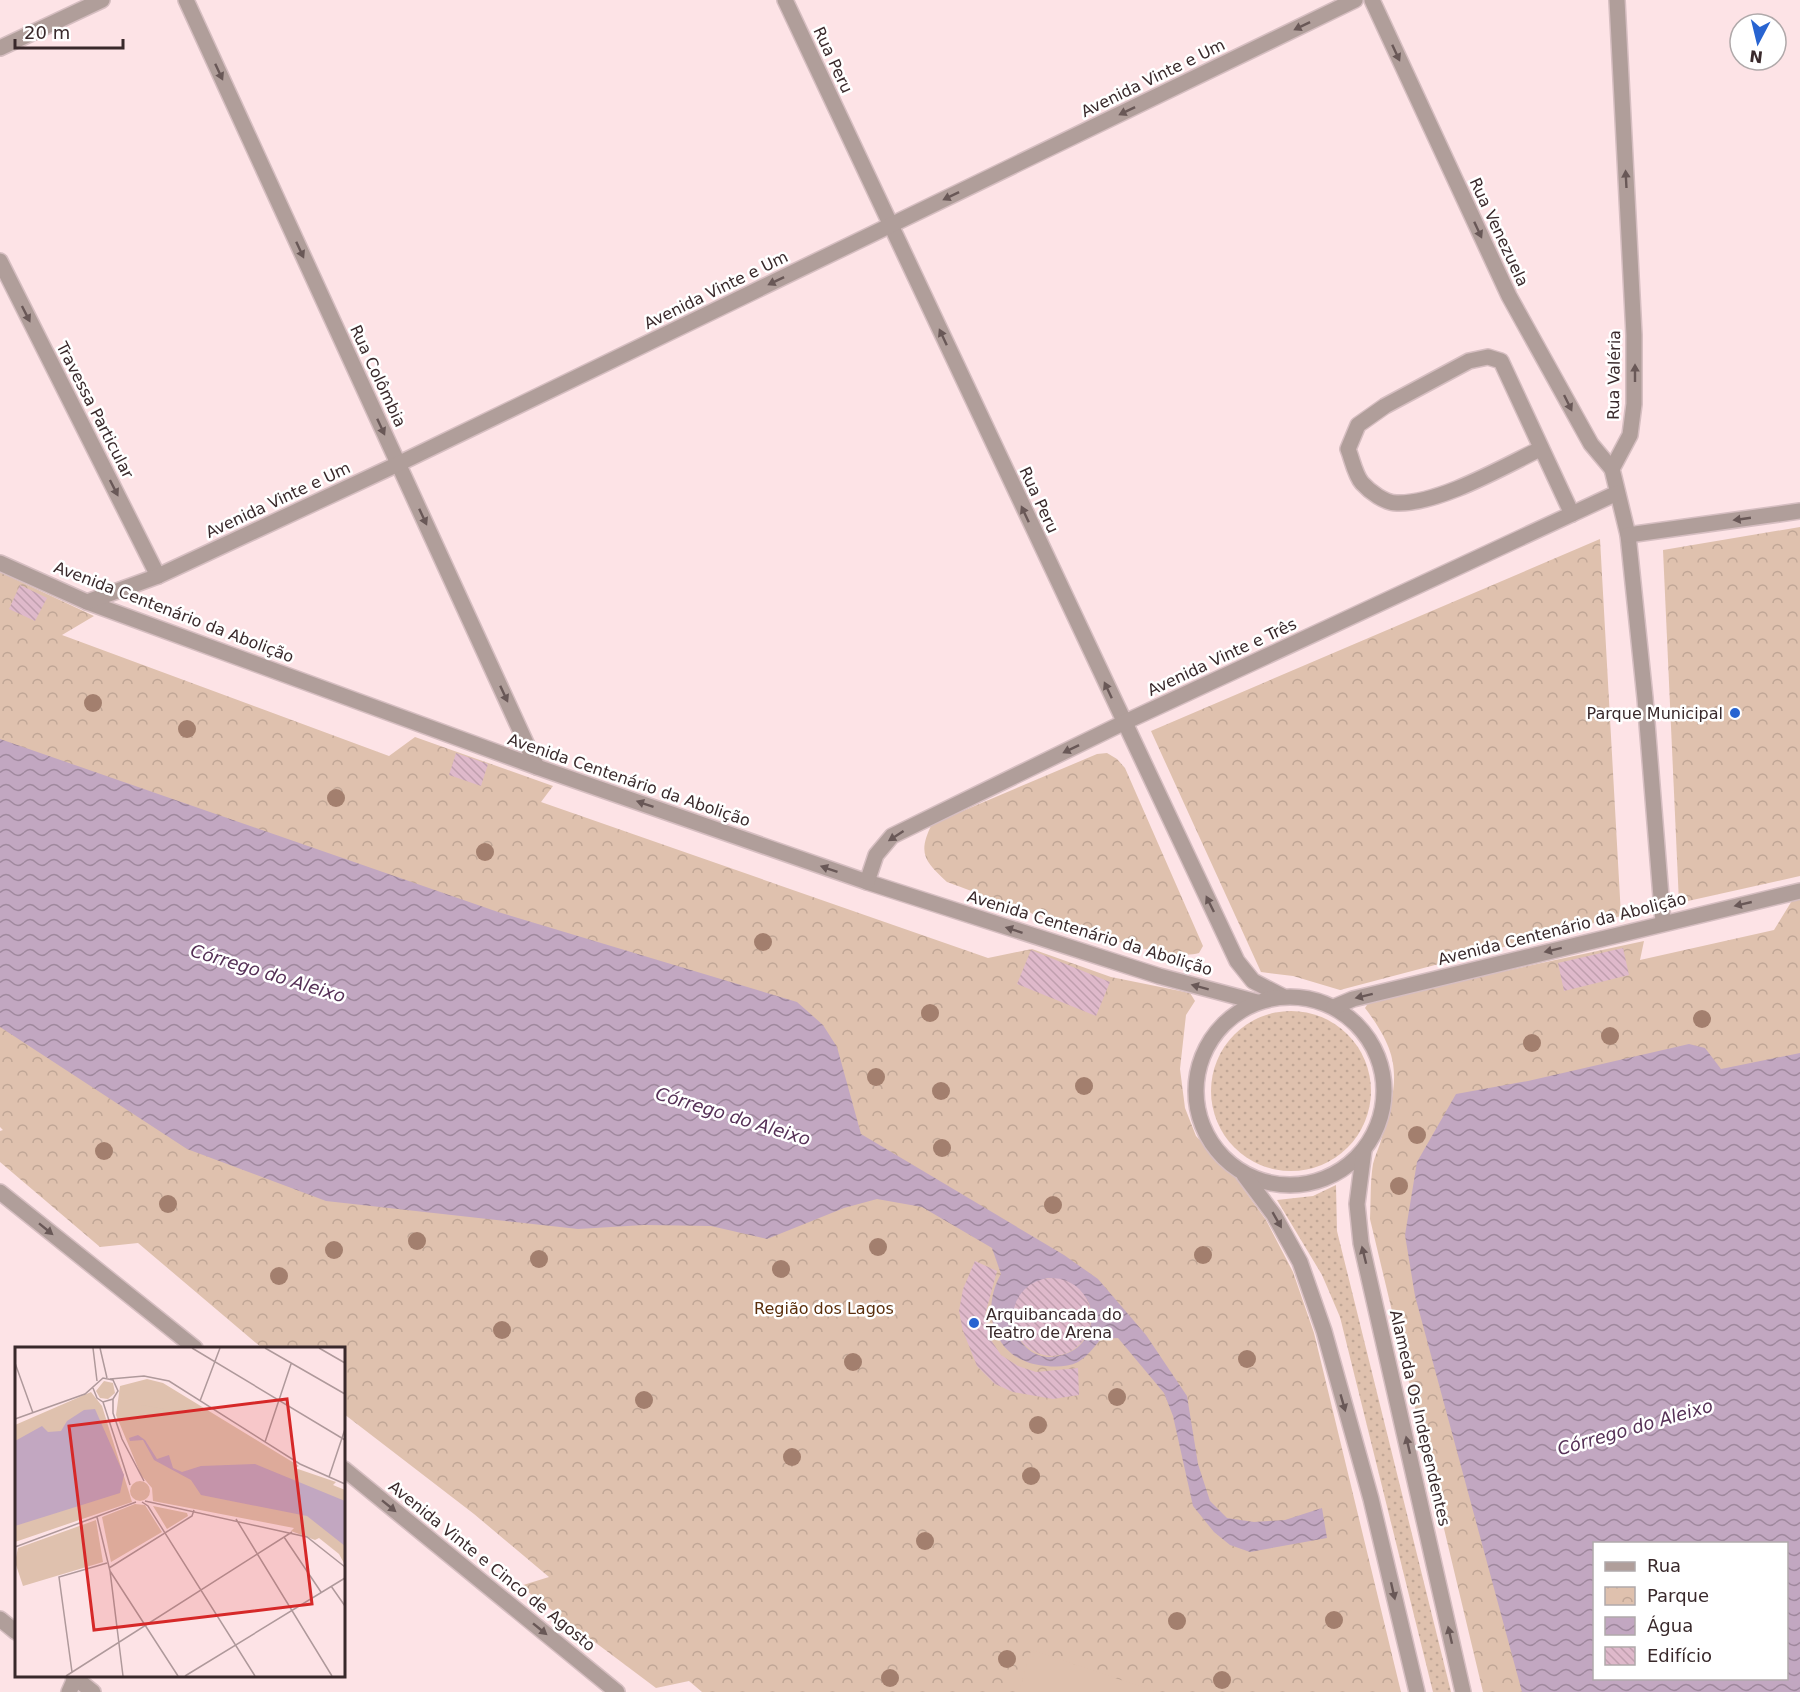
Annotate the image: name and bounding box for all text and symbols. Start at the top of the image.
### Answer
scale bar [15,12,123,50]
north arrow [1728,12,1788,72]
one-way arrow [1294,21,1311,30]
text: 20 m [24,22,70,43]
street label: Rua Peru [809,24,857,96]
street label: Avenida Vinte e Um [1078,35,1228,121]
one-way arrow [1392,45,1401,62]
text: N [1748,46,1764,67]
one-way arrow [214,64,224,82]
one-way arrow [1118,106,1135,115]
one-way arrow [1622,169,1631,188]
street label: Rua Venezuela [1466,175,1532,289]
one-way arrow [943,191,960,200]
one-way arrow [1474,221,1484,239]
one-way arrow [296,241,305,258]
street label: Avenida Vinte e Um [641,247,791,333]
one-way arrow [767,276,784,285]
one-way arrow [22,305,31,322]
street label: Rua Colômbia [346,322,410,430]
one-way arrow [938,329,947,346]
street label: Rua Valéria [1604,330,1624,420]
street label: Travessa Particular [52,338,138,482]
one-way arrow [1630,364,1640,383]
one-way arrow [1563,394,1572,411]
one-way arrow [377,418,386,435]
street label: Avenida Vinte e Um [203,458,353,542]
street label: Rua Peru [1015,464,1063,536]
one-way arrow [109,479,119,496]
one-way arrow [1021,505,1030,522]
one-way arrow [418,509,427,526]
one-way arrow [1732,514,1751,524]
street label: Avenida Centenário da Abolição [51,557,297,667]
street label: Avenida Vinte e Três [1145,614,1299,700]
one-way arrow [1103,681,1113,699]
one-way arrow [499,686,509,704]
place label: Parque Municipal [1587,704,1723,723]
marker: Parque Municipal [1728,706,1742,720]
street label: Avenida Centenário da Abolição [505,729,753,831]
one-way arrow [1062,744,1079,753]
one-way arrow [635,799,653,809]
one-way arrow [888,830,905,841]
one-way arrow [819,863,837,873]
street label: Avenida Centenário da Abolição [965,887,1215,979]
street label: Avenida Centenário da Abolição [1436,889,1688,969]
one-way arrow [1206,896,1215,913]
one-way arrow [1733,900,1752,909]
one-way arrow [1005,924,1023,934]
water label: Córrego do Aleixo [188,939,348,1007]
one-way arrow [1544,945,1563,955]
one-way arrow [1191,982,1209,991]
one-way arrow [1355,992,1373,1002]
water label: Córrego do Aleixo [653,1082,813,1150]
one-way arrow [1272,1212,1282,1229]
one-way arrow [38,1222,53,1234]
one-way arrow [1358,1245,1368,1264]
park label: Região dos Lagos [754,1299,894,1318]
place label: Arquibancada do Teatro de Arena [985,1305,1122,1342]
street label: Alameda Os Independentes [1386,1308,1454,1528]
marker: Arquibancada do Teatro de Arena [967,1316,981,1330]
inset map [15,1347,345,1677]
one-way arrow [1339,1394,1348,1412]
water label: Córrego do Aleixo [1555,1395,1715,1459]
one-way arrow [1402,1435,1412,1454]
street label: Avenida Vinte e Cinco de Agosto [385,1477,599,1655]
one-way arrow [381,1499,397,1512]
legend [1593,1542,1788,1680]
text: Rua [1647,1555,1681,1576]
one-way arrow [1389,1582,1399,1600]
text: Parque [1647,1585,1709,1606]
text: Água [1647,1615,1693,1636]
one-way arrow [532,1622,547,1635]
one-way arrow [1445,1625,1454,1644]
text: Edifício [1647,1645,1712,1666]

